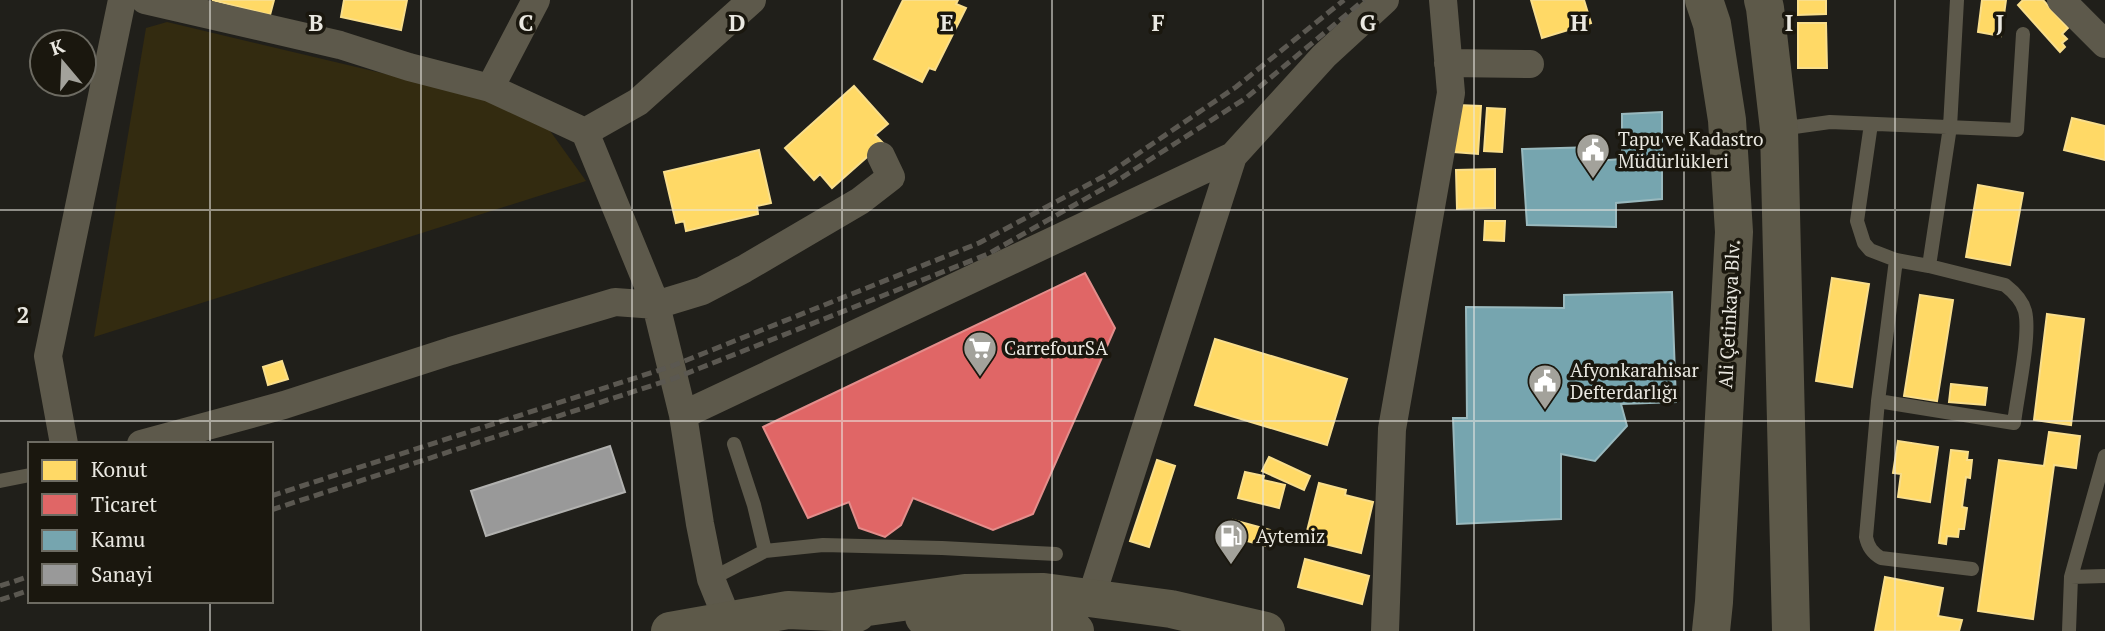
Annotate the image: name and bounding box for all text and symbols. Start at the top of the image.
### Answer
text: B [309,7,324,38]
text: C [519,7,534,38]
text: D [729,7,746,38]
text: E [940,7,954,38]
text: F [1151,7,1165,38]
text: G [1360,7,1377,38]
text: H [1570,7,1588,38]
text: I [1785,7,1793,38]
text: J [1996,7,2004,38]
north arrow [28,28,98,98]
text: K [47,32,68,60]
place label: Tapu ve Kadastro Müdürlükleri [1618,126,1764,173]
public building icon: Tapu ve Kadastro Müdürlükleri [1574,131,1612,180]
street label: Ali Çetinkaya Blv. [1712,239,1745,389]
text: 2 [17,299,30,330]
supermarket icon: CarrefourSA [961,329,999,378]
place label: CarrefourSA [1004,335,1108,360]
place label: Afyonkarahisar Defterdarlığı [1570,357,1700,404]
public building icon: Afyonkarahisar Defterdarlığı [1526,362,1564,411]
legend [28,442,273,603]
text: Konut [91,455,148,483]
text: Ticaret [91,490,157,518]
fuel station icon: Aytemiz [1212,517,1250,566]
place label: Aytemiz [1256,523,1325,548]
text: Kamu [91,525,145,553]
text: Sanayi [91,560,153,588]

